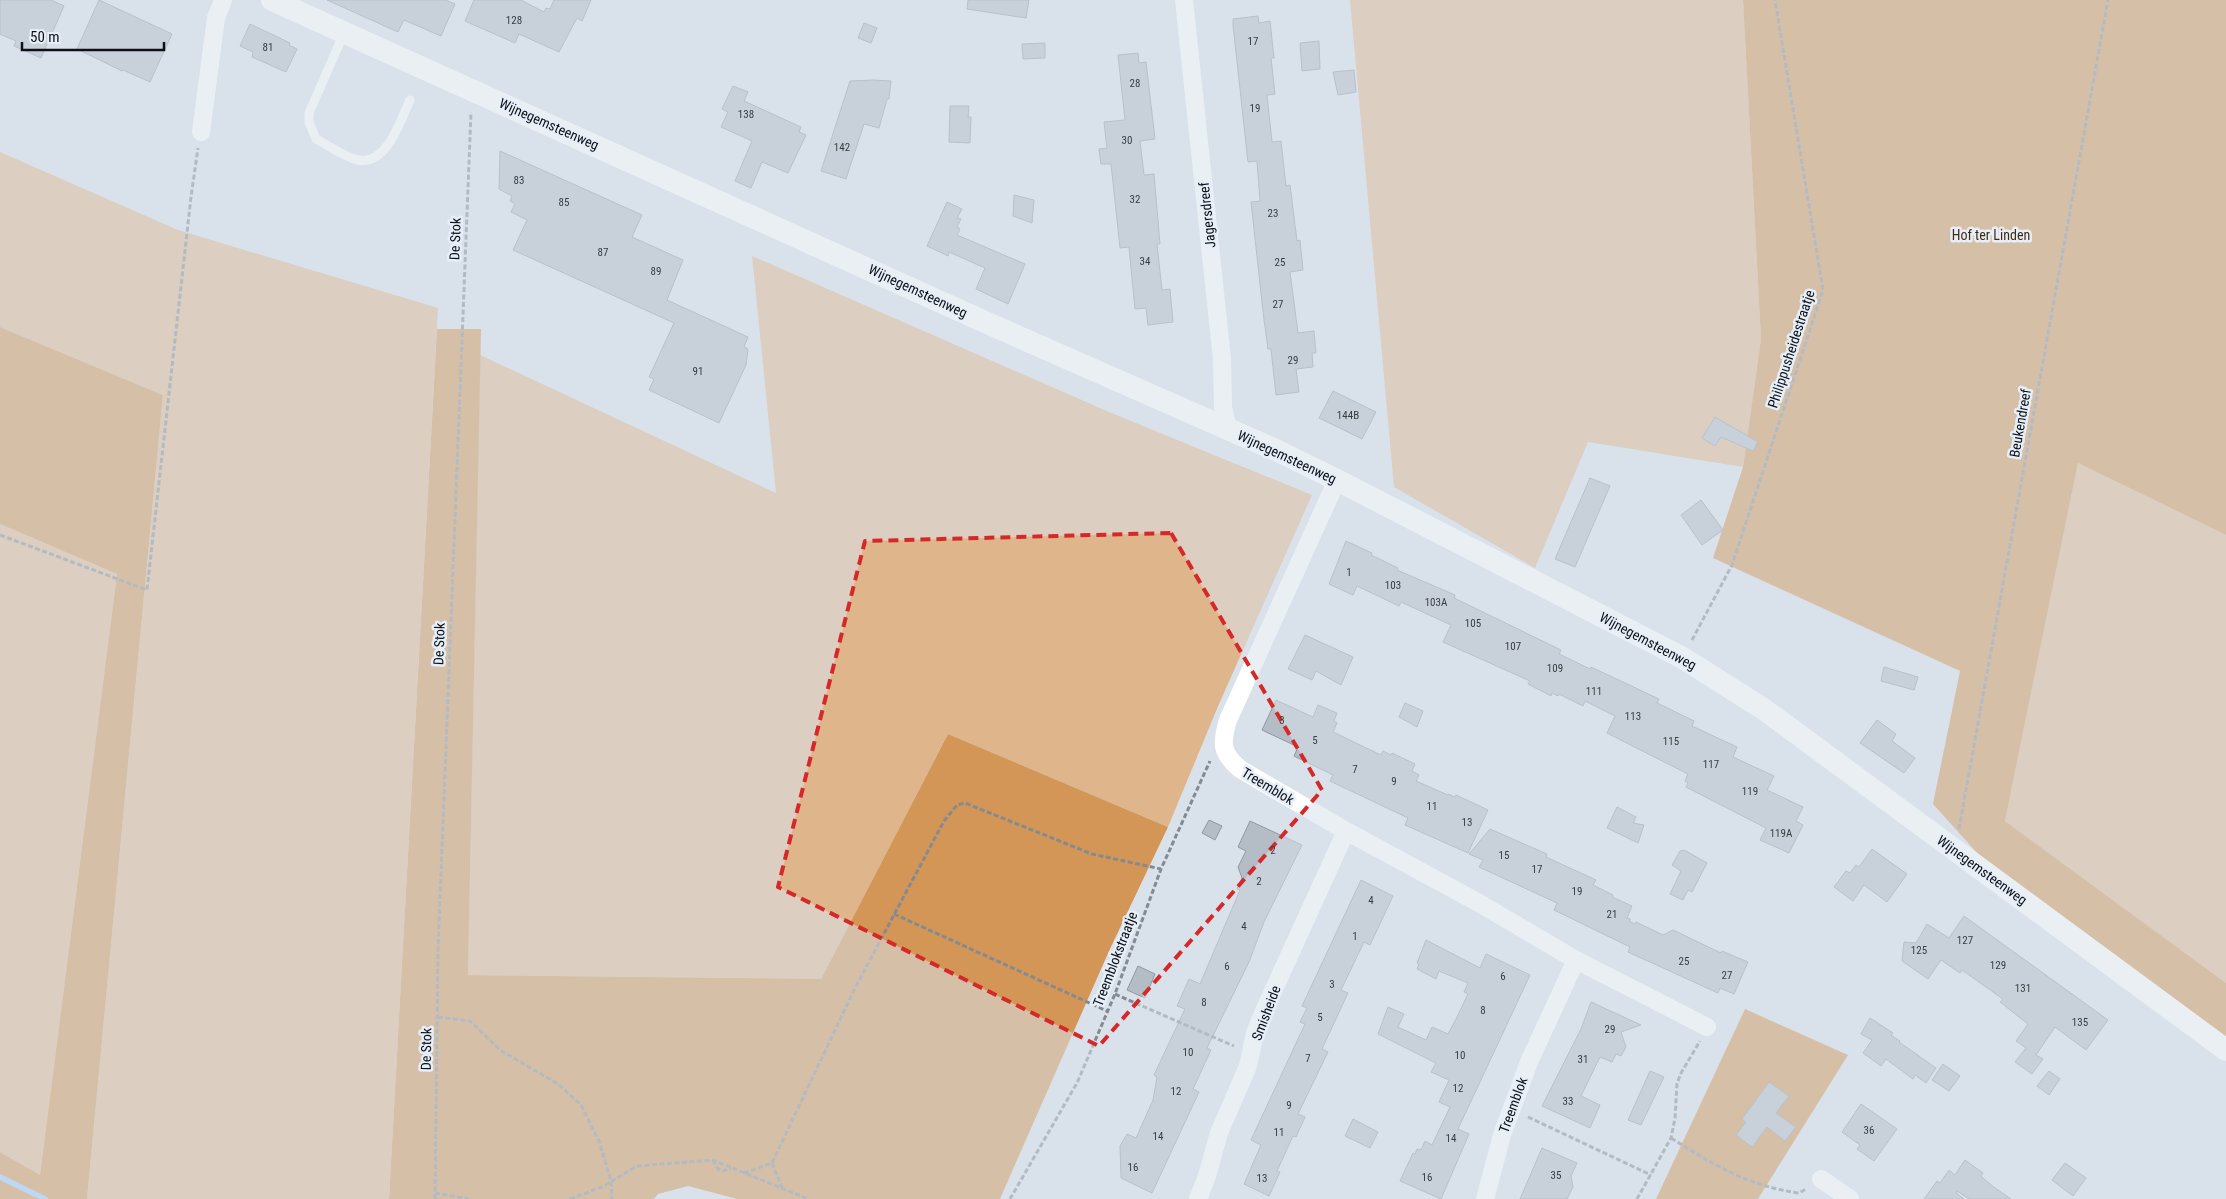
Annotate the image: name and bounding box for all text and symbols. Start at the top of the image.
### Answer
house number: 128 [506,14,522,27]
scale bar [22,20,165,52]
text: 50 m [30,28,60,46]
house number: 17 [1248,35,1258,48]
house number: 81 [263,41,273,54]
house number: 28 [1130,77,1140,90]
street label: Wijnegemsteenweg [497,95,601,153]
house number: 19 [1250,102,1260,115]
house number: 138 [738,108,754,121]
house number: 30 [1122,134,1132,147]
house number: 142 [834,141,850,154]
house number: 83 [514,174,524,187]
street label: Jagersdreef [1196,181,1218,249]
house number: 32 [1130,193,1140,206]
house number: 85 [559,196,569,209]
house number: 23 [1268,207,1278,220]
street label: De Stok [446,217,464,260]
park label: Hof ter Linden [1952,227,2030,243]
house number: 87 [598,246,608,259]
house number: 34 [1140,255,1151,268]
house number: 25 [1275,256,1285,269]
street label: Wijnegemsteenweg [866,261,970,321]
house number: 89 [651,265,661,278]
street label: Philippusheidestraatje [1764,288,1818,410]
house number: 27 [1273,298,1283,311]
house number: 29 [1288,354,1298,367]
house number: 91 [693,365,703,378]
street label: Beukendreef [2006,387,2034,458]
house number: 144B [1337,409,1359,422]
street label: Wijnegemsteenweg [1235,427,1339,487]
house number: 1 [1346,566,1352,579]
house number: 103 [1385,579,1401,592]
house number: 103A [1425,596,1448,609]
street label: Wijnegemsteenweg [1597,609,1699,673]
house number: 105 [1465,617,1481,630]
street label: De Stok [430,622,448,665]
house number: 107 [1505,640,1521,653]
house number: 109 [1547,662,1563,675]
house number: 111 [1586,685,1602,698]
house number: 113 [1625,710,1641,723]
house number: 3 [1279,714,1285,727]
house number: 5 [1312,734,1318,747]
house number: 115 [1663,735,1679,748]
house number: 117 [1703,758,1719,771]
house number: 7 [1352,763,1358,776]
street label: Treemblok [1239,764,1298,808]
house number: 9 [1391,775,1397,788]
house number: 119 [1742,785,1758,798]
house number: 11 [1427,800,1437,813]
house number: 13 [1462,816,1472,829]
house number: 119A [1770,827,1793,840]
street label: Wijnegemsteenweg [1934,832,2030,908]
house number: 2 [1270,844,1276,857]
house number: 15 [1499,849,1509,862]
house number: 17 [1532,863,1542,876]
house number: 2 [1256,875,1262,888]
house number: 19 [1572,885,1582,898]
house number: 4 [1368,894,1374,907]
house number: 21 [1607,908,1617,921]
street label: Treemblokstraatje [1090,909,1141,1008]
house number: 4 [1241,920,1247,933]
house number: 1 [1352,930,1358,943]
house number: 127 [1957,934,1973,947]
house number: 125 [1911,944,1927,957]
house number: 25 [1679,955,1689,968]
house number: 129 [1990,959,2006,972]
house number: 6 [1224,960,1230,973]
house number: 27 [1722,969,1732,982]
house number: 6 [1500,970,1506,983]
house number: 3 [1329,978,1335,991]
house number: 131 [2015,982,2031,995]
street label: Smisheide [1248,983,1284,1043]
house number: 8 [1201,996,1207,1009]
house number: 8 [1480,1004,1486,1017]
house number: 5 [1317,1011,1323,1024]
house number: 135 [2072,1016,2088,1029]
house number: 29 [1605,1023,1615,1036]
street label: De Stok [418,1027,434,1070]
house number: 10 [1183,1046,1193,1059]
house number: 10 [1455,1049,1465,1062]
house number: 7 [1305,1052,1311,1065]
house number: 31 [1578,1053,1588,1066]
street label: Treemblok [1496,1074,1531,1135]
house number: 12 [1453,1082,1463,1095]
house number: 12 [1171,1085,1181,1098]
house number: 33 [1563,1095,1573,1108]
house number: 9 [1286,1099,1292,1112]
house number: 36 [1864,1124,1874,1137]
house number: 11 [1274,1126,1284,1139]
house number: 14 [1153,1130,1164,1143]
house number: 14 [1446,1132,1457,1145]
house number: 16 [1128,1161,1138,1174]
house number: 35 [1551,1169,1561,1182]
house number: 16 [1422,1171,1432,1184]
house number: 13 [1257,1172,1267,1185]

